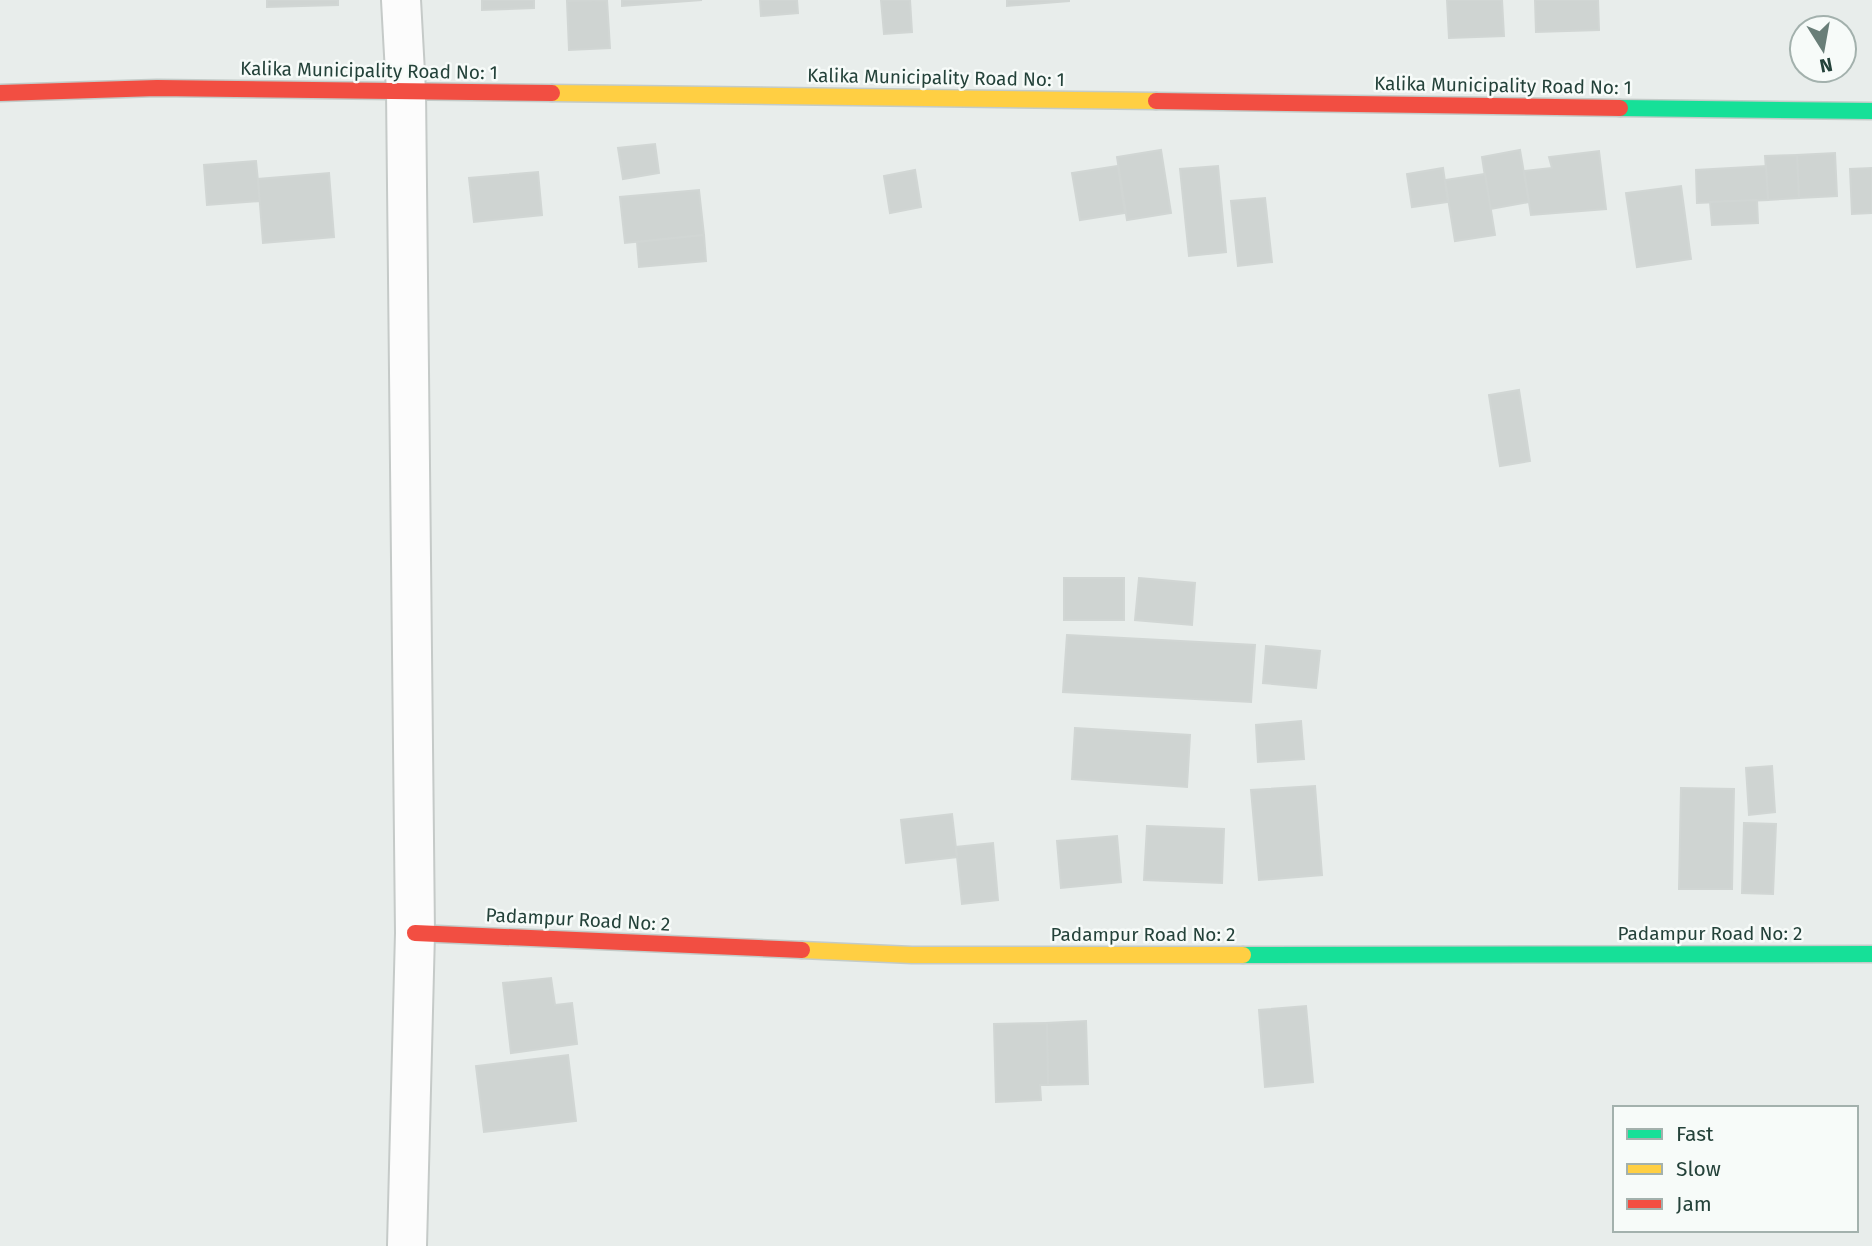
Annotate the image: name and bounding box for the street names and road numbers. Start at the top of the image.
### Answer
street label: Kalika Municipality Road No: 1 [240,57,498,84]
street label: Kalika Municipality Road No: 1 [807,64,1065,91]
street label: Kalika Municipality Road No: 1 [1374,72,1632,99]
street label: Padampur Road No: 2 [485,903,671,936]
street label: Padampur Road No: 2 [1618,922,1802,945]
street label: Padampur Road No: 2 [1051,923,1235,946]

